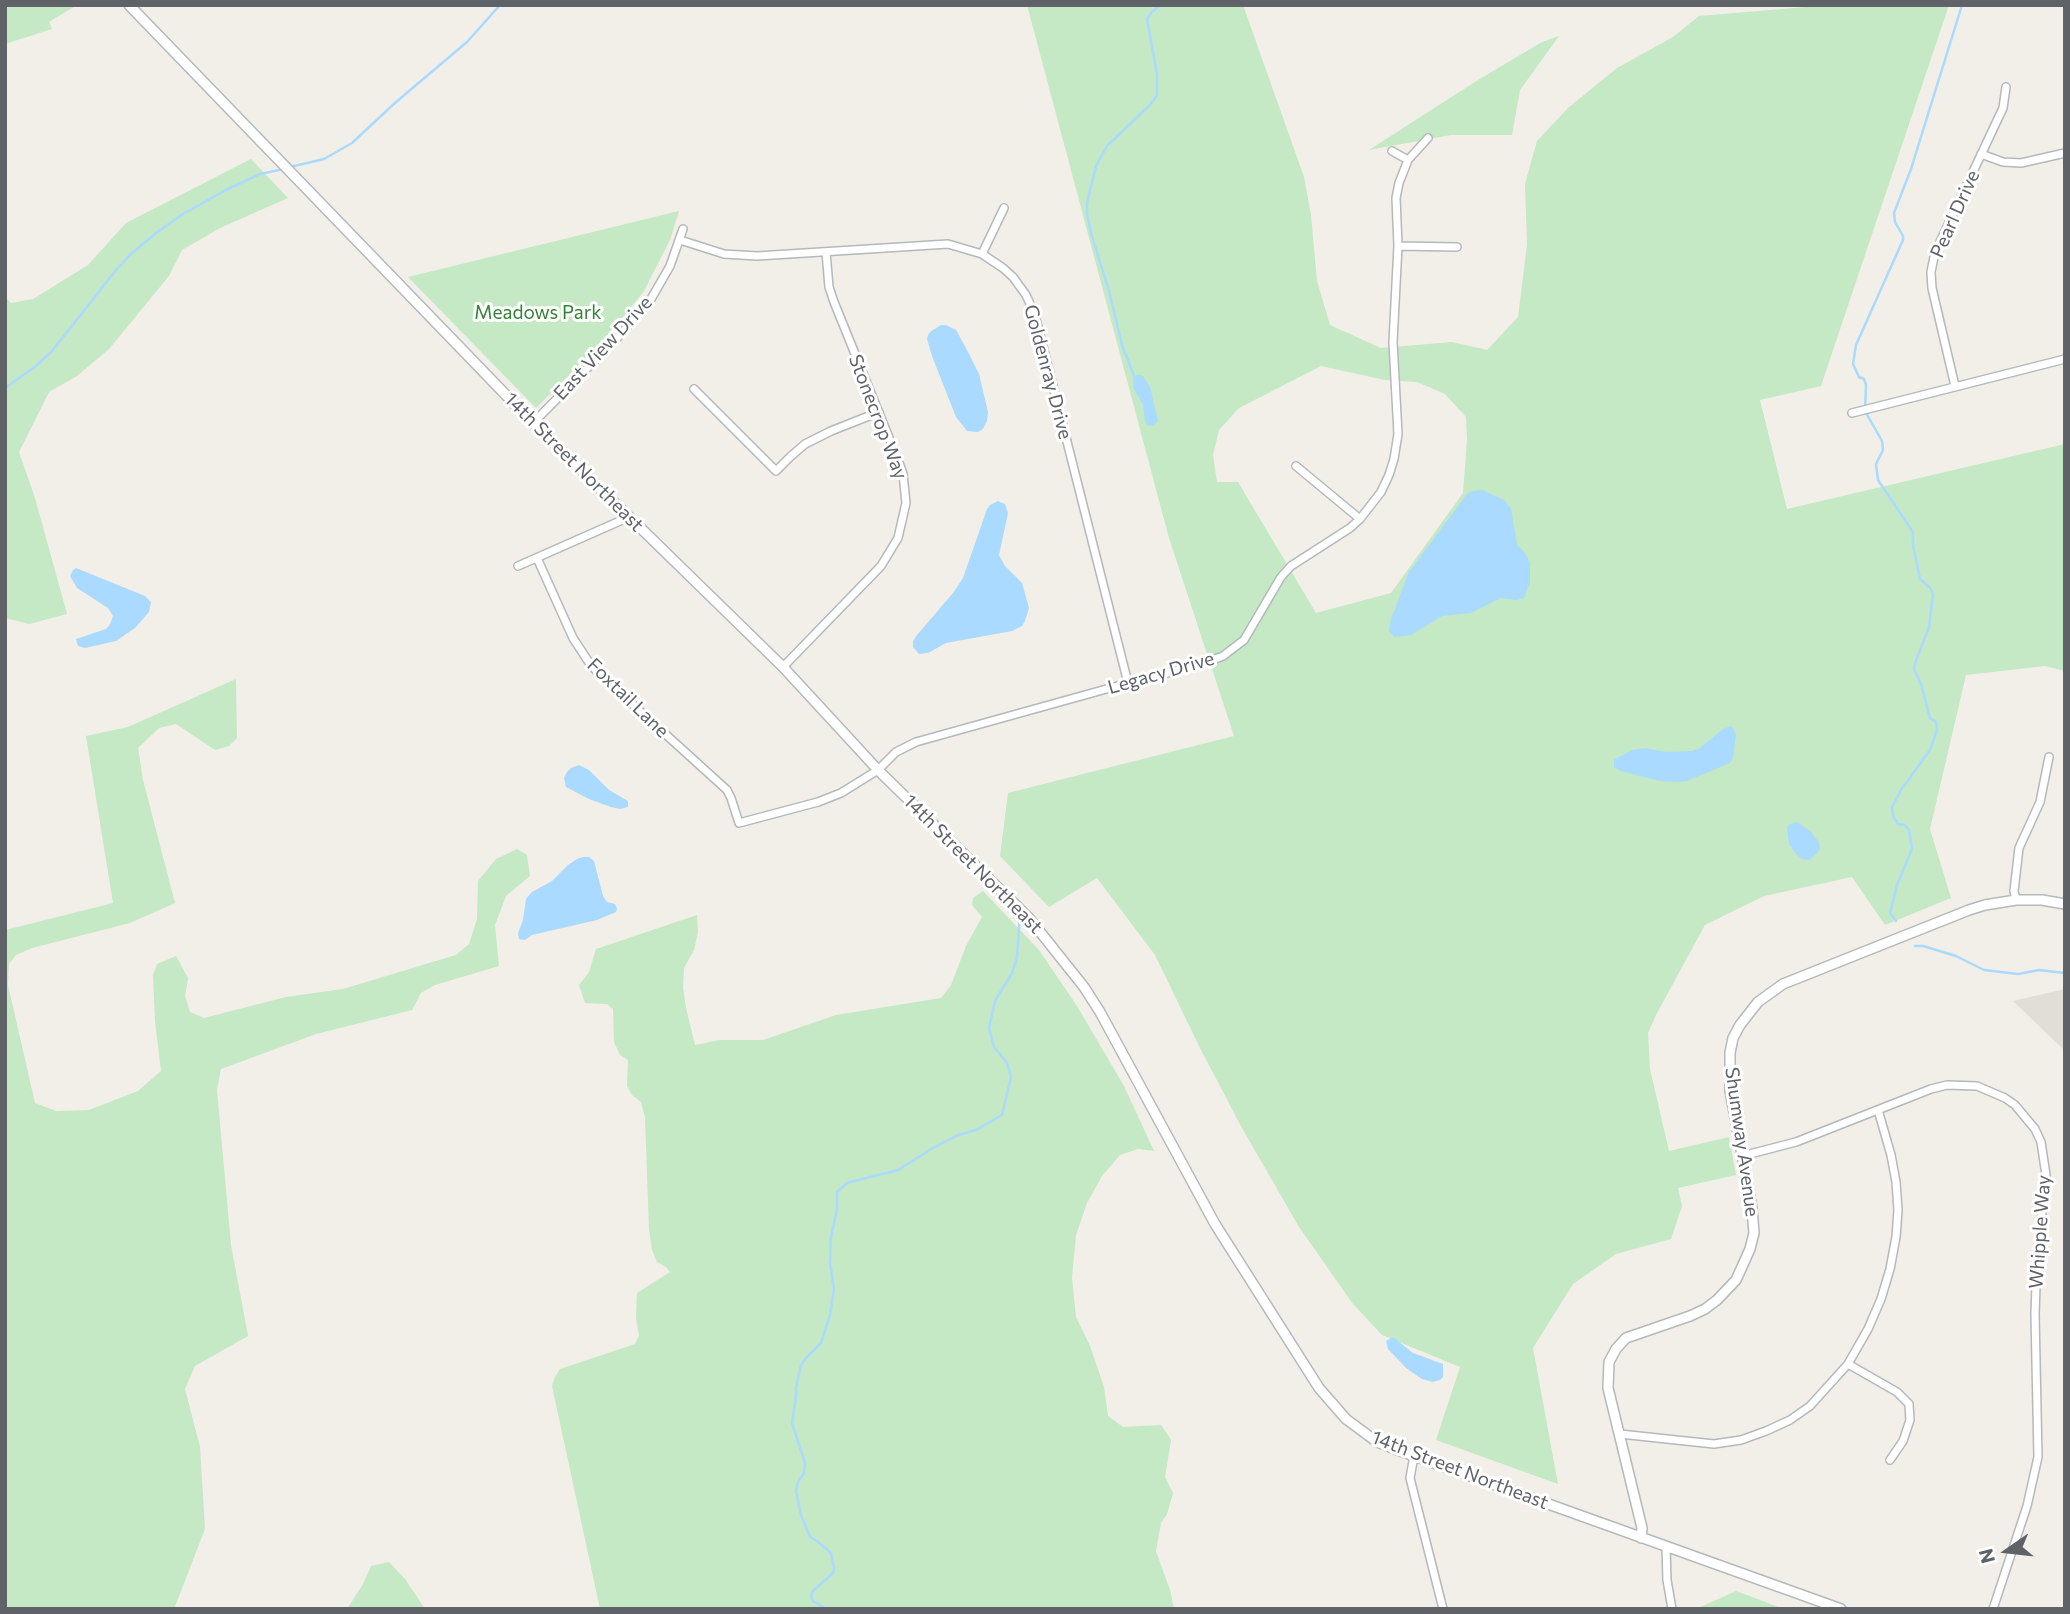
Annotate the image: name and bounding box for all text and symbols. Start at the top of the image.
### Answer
street label: Pearl Drive [1926,167,1984,261]
street label: East View Drive [549,291,657,405]
park label: Meadows Park [474,302,602,324]
street label: Goldenray Drive [1019,302,1077,442]
street label: Stonecrop Way [844,351,912,483]
street label: 14th Street Northeast [500,388,648,536]
street label: Legacy Drive [1105,647,1217,699]
street label: Foxtail Lane [583,654,673,742]
street label: 14th Street Northeast [899,790,1047,938]
street label: Shumway Avenue [1720,1066,1764,1218]
street label: Whipple Way [2025,1174,2055,1290]
street label: 14th Street Northeast [1368,1426,1552,1514]
north arrow [1972,1516,2042,1586]
text: N [1973,1547,1999,1566]

